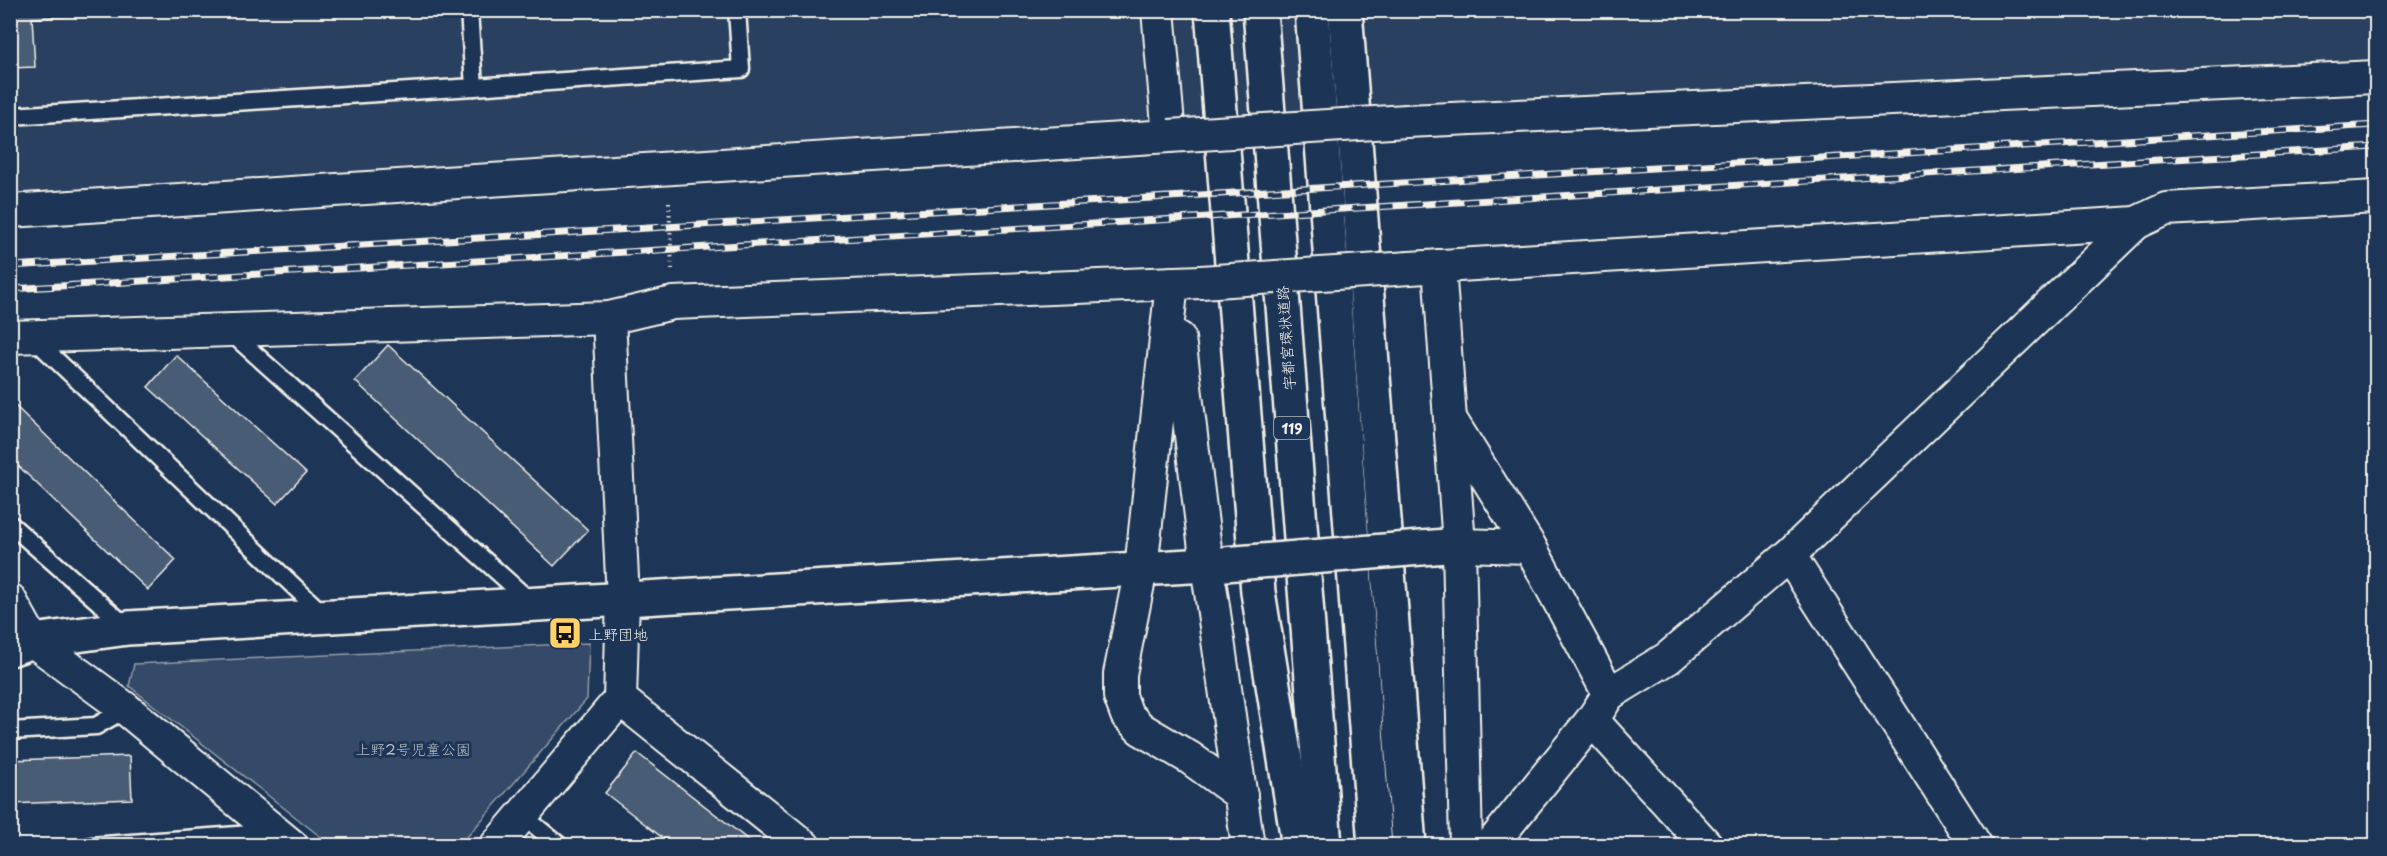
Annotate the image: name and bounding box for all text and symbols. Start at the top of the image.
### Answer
street label: 宇都宮環状道路 [1270,285,1300,391]
road number: 119 [1274,417,1310,439]
bus stop icon: 上野団地 [547,615,583,651]
place label: 上野団地 [588,622,648,645]
park label: 上野2号児童公園 [355,737,471,760]

